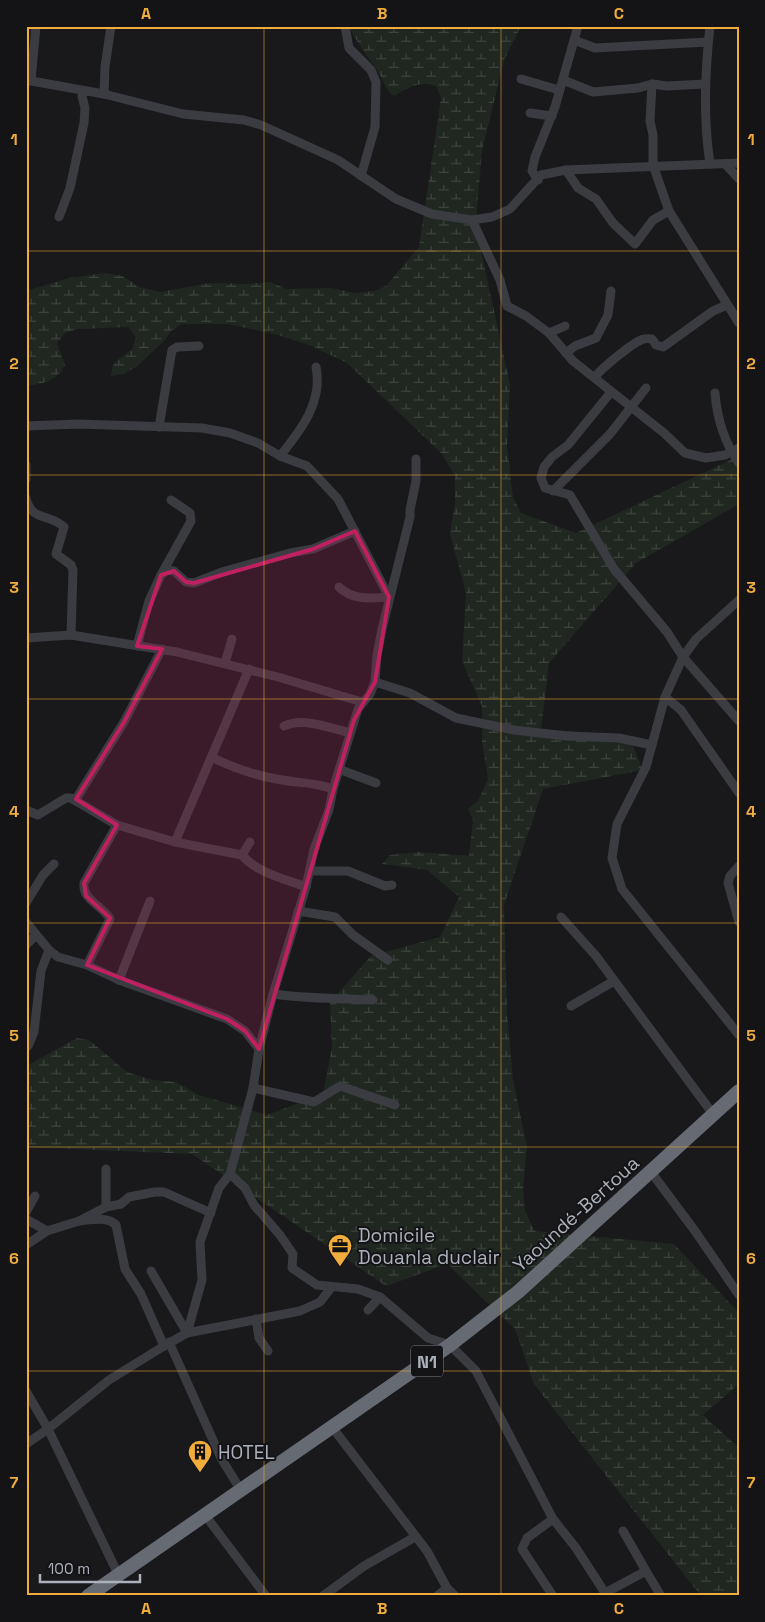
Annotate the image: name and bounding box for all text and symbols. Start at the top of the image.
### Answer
text: A [141,3,151,24]
text: B [377,3,387,24]
text: C [614,3,624,24]
text: 1 [10,129,18,150]
text: 1 [747,129,755,150]
text: 2 [9,353,19,374]
text: 2 [746,353,756,374]
text: 3 [9,577,19,598]
text: 3 [746,577,756,598]
text: 4 [9,801,19,822]
text: 4 [746,801,756,822]
text: 5 [9,1025,19,1046]
text: 5 [746,1025,756,1046]
street label: Yaoundé-Bertoua [508,1151,644,1277]
place label: Domicile Douanla duclair [358,1223,500,1270]
office icon: Domicile Douanla duclair [327,1233,353,1267]
text: 6 [9,1248,19,1269]
text: 6 [746,1248,756,1269]
road number: N1 [411,1345,443,1376]
building icon: HOTEL [187,1439,213,1473]
place label: HOTEL [218,1440,275,1465]
text: 7 [10,1472,19,1493]
text: 7 [747,1472,756,1493]
scale bar [40,1552,140,1584]
text: 100 m [48,1559,90,1578]
text: A [141,1598,151,1619]
text: B [377,1598,387,1619]
text: C [614,1598,624,1619]

